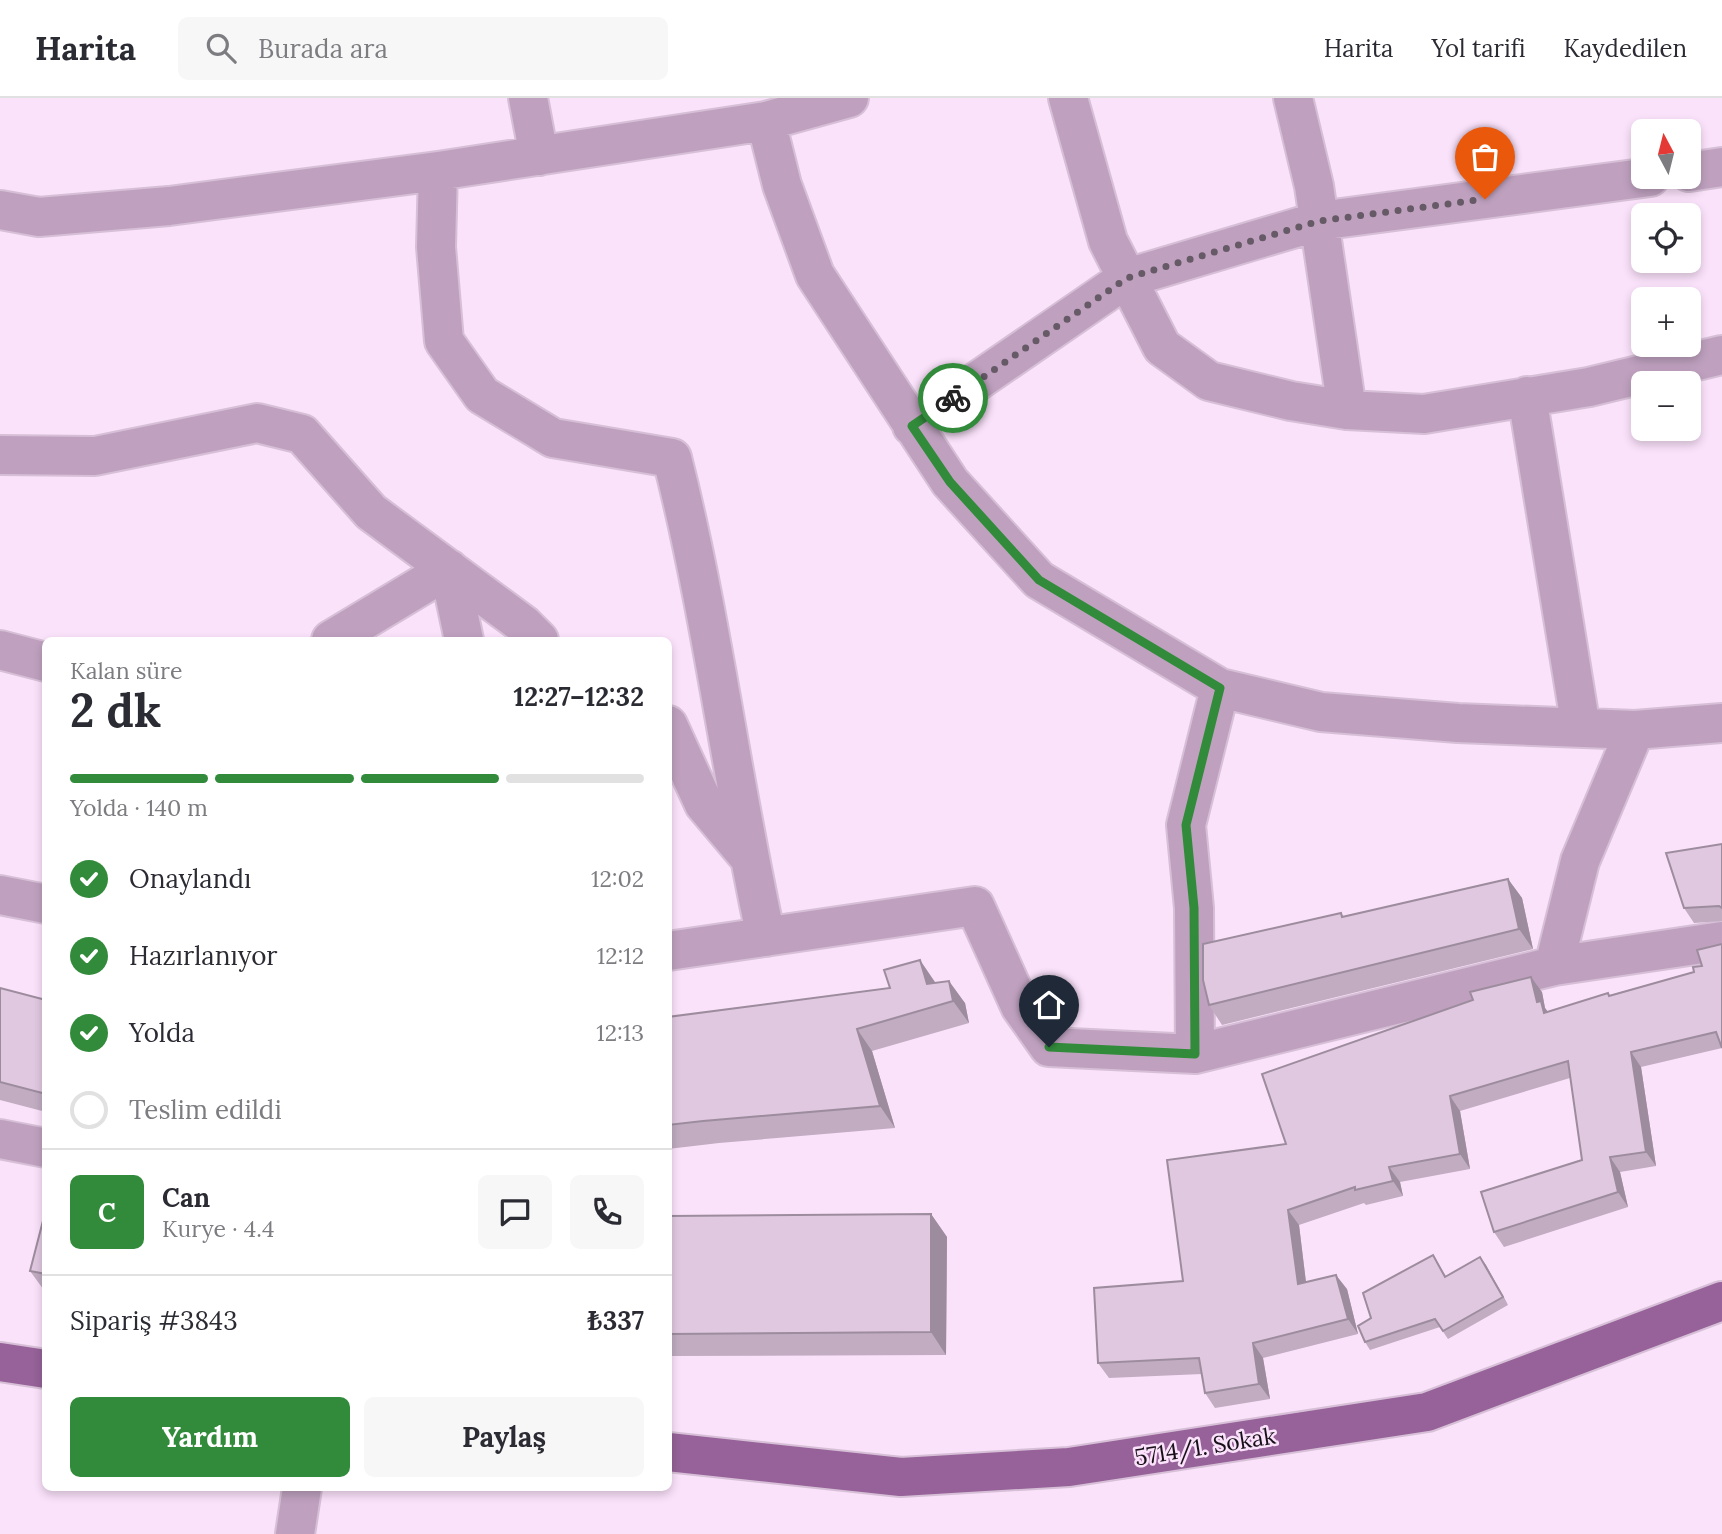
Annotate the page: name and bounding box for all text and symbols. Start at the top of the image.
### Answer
search box [178,17,668,80]
text: Harita [35,27,136,69]
icon: search [202,29,240,67]
text: Burada ara [258,32,388,65]
text: Harita [1324,33,1393,64]
text: Yol tarifi [1431,33,1526,64]
text: Kaydedilen [1564,33,1687,64]
north arrow [1631,119,1701,189]
map controls [1631,119,1701,441]
pin [1455,127,1515,199]
icon: bag [1466,138,1504,176]
button: locate [1631,203,1701,273]
button: + [1631,287,1701,357]
courier [918,363,988,433]
button: − [1631,371,1701,441]
icon: bike [934,379,972,417]
text: Kalan süre [70,656,182,685]
text: 12:27–12:32 [514,680,644,713]
text: 2 dk [70,681,161,740]
text: Yolda · 140 m [70,793,208,822]
icon: check [70,860,108,898]
text: Onaylandı [129,862,251,895]
text: 12:02 [591,864,644,893]
icon: check [70,937,108,975]
text: Hazırlanıyor [129,939,278,972]
text: 12:12 [597,941,644,970]
pin [1019,975,1079,1047]
icon: home [1030,986,1068,1024]
icon: check [70,1014,108,1052]
text: Yolda [129,1016,195,1049]
text: 12:13 [596,1018,644,1047]
text: Teslim edildi [129,1093,282,1126]
button: chat [478,1175,552,1249]
button: phone [570,1175,644,1249]
text: Can [162,1181,210,1214]
text: C [98,1196,116,1229]
text: Kurye · 4.4 [162,1214,274,1243]
text: Sipariş #3843 [70,1304,238,1337]
text: ₺337 [587,1304,644,1337]
button: Yardım [70,1397,350,1477]
button: Paylaş [364,1397,644,1477]
street label: 5714/1. Sokak [1132,1420,1278,1472]

